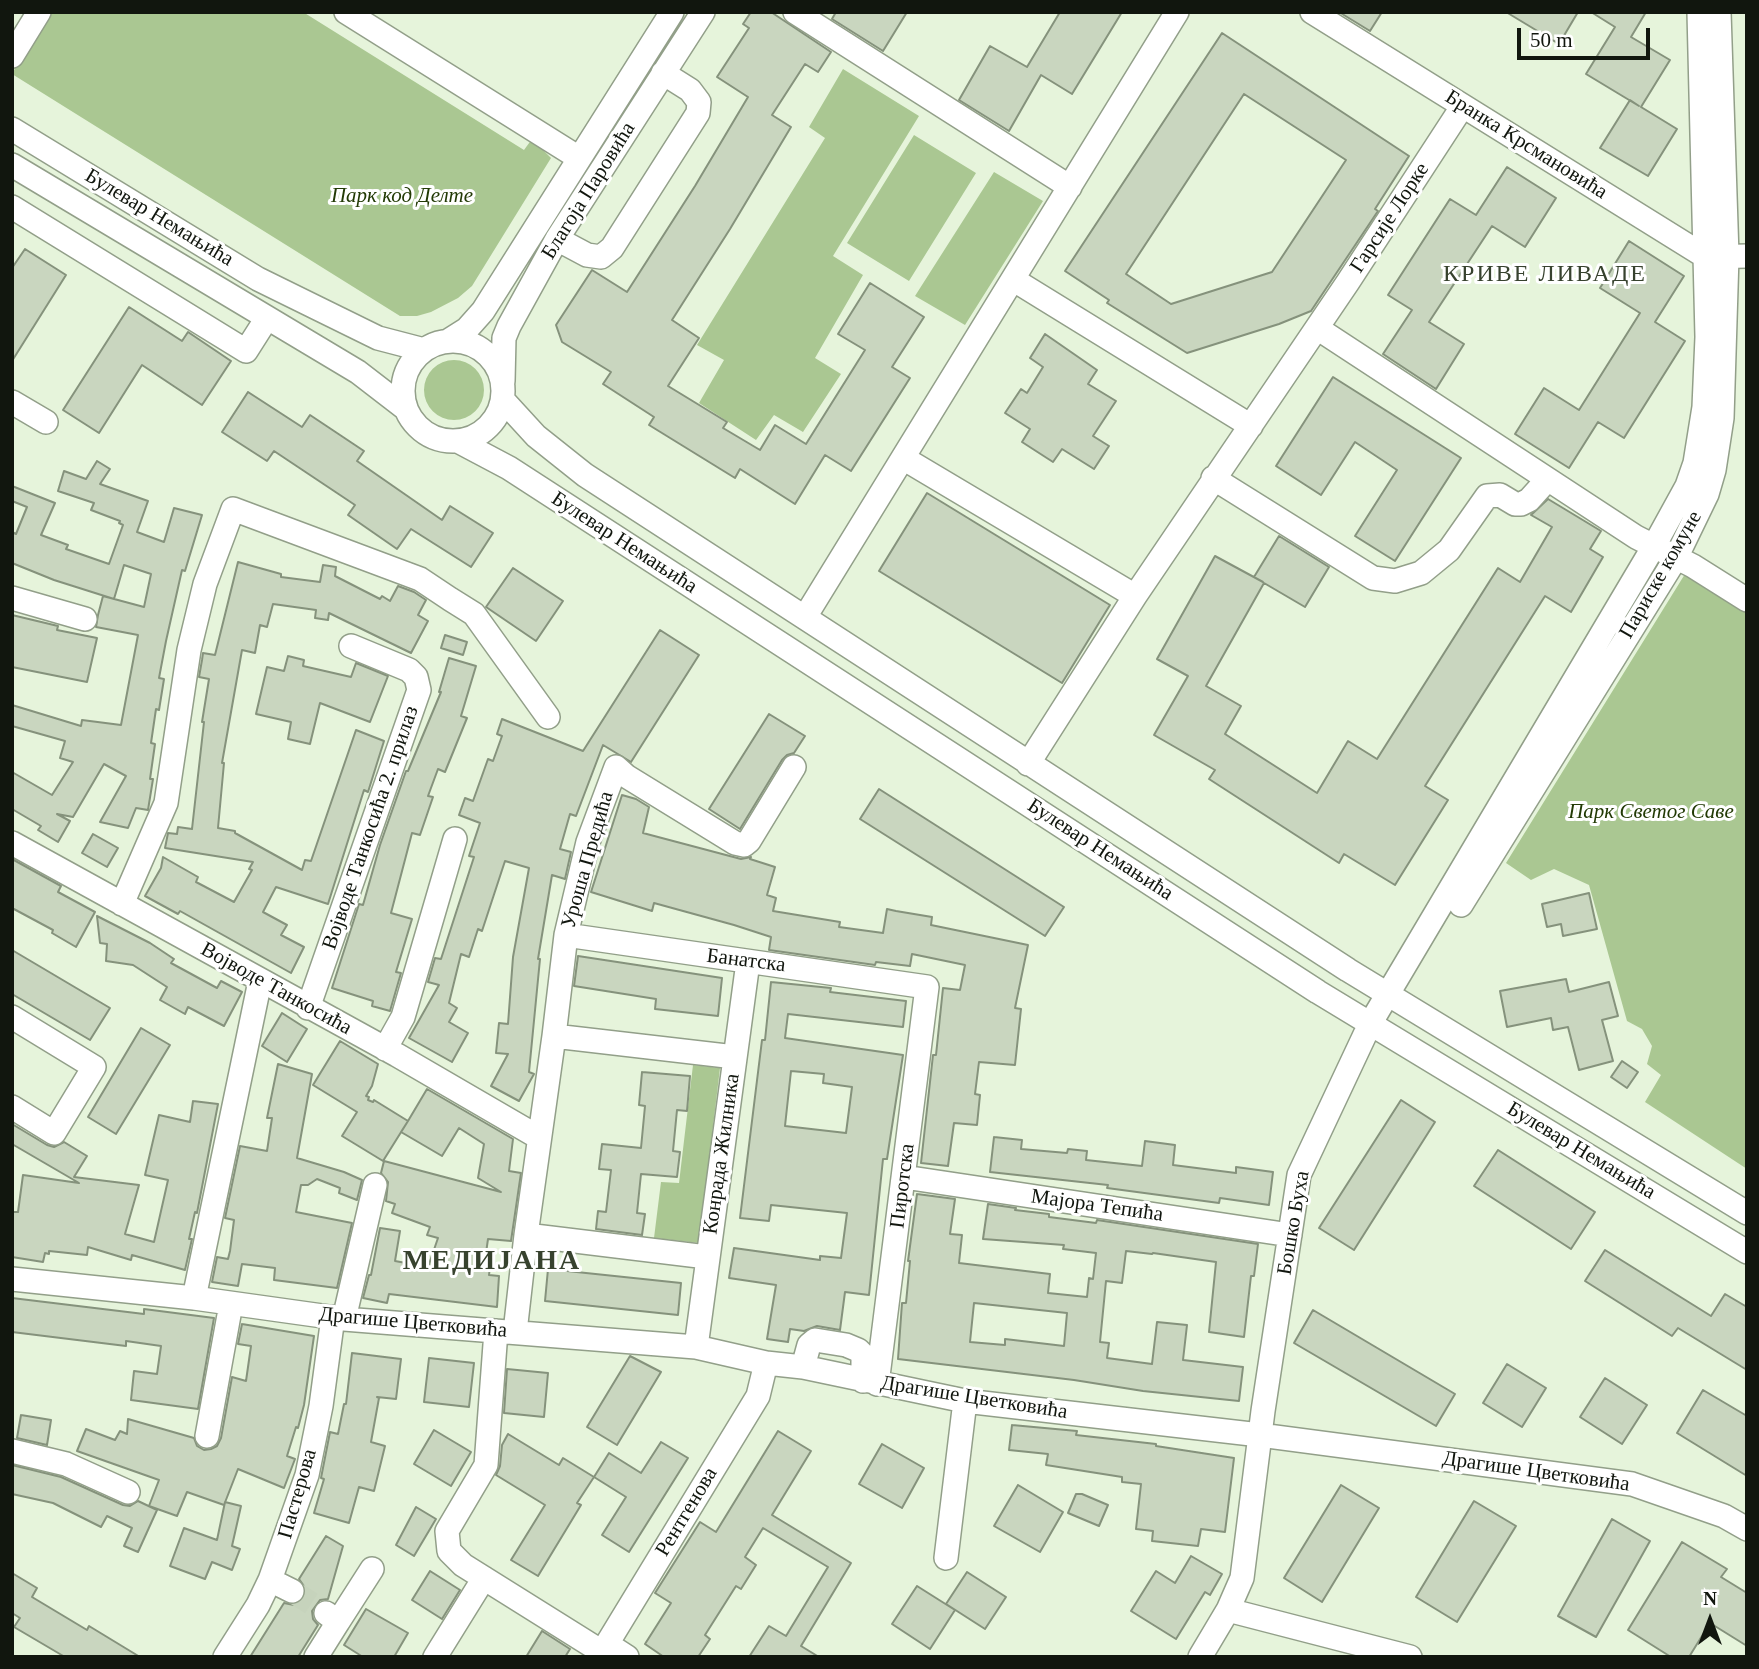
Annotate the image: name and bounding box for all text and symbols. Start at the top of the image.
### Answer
scale bar [1521,14,1654,58]
text: 50 m [1530,28,1573,52]
street label: Бранка Крсмановића [1440,85,1612,205]
street label: Благоја Паровића [537,118,641,264]
street label: Гарсије Лорке [1345,158,1435,278]
street label: Булевар Немањића [80,164,238,272]
park label: Парк код Делте [331,183,473,209]
district label: КРИВЕ ЛИВАДЕ [1445,261,1645,289]
street label: Булевар Немањића [546,486,702,600]
street label: Париске комуне [1614,507,1708,643]
street label: Војводе Танкосића 2. прилаз [317,703,425,953]
street label: Уроша Предића [556,789,620,931]
street label: Булевар Немањића [1022,793,1178,907]
park label: Парк Светог Саве [1568,799,1734,825]
street label: Војводе Танкосића [196,937,356,1041]
street label: Банатска [705,944,787,978]
street label: Конрада Жилника [698,1072,746,1236]
street label: Булевар Немањића [1502,1097,1660,1205]
street label: Пиротска [885,1142,921,1230]
street label: Бошко Буха [1272,1169,1316,1277]
street label: Мајора Тепића [1029,1184,1165,1228]
district label: МЕДИЈАНА [404,1245,580,1279]
street label: Драгише Цветковића [318,1302,508,1344]
street label: Драгише Цветковића [879,1371,1069,1425]
street label: Пастерова [273,1446,323,1542]
street label: Драгише Цветковића [1441,1446,1631,1498]
street label: Рентгенова [651,1463,723,1561]
north arrow [1675,1585,1745,1655]
text: N [1703,1588,1717,1609]

